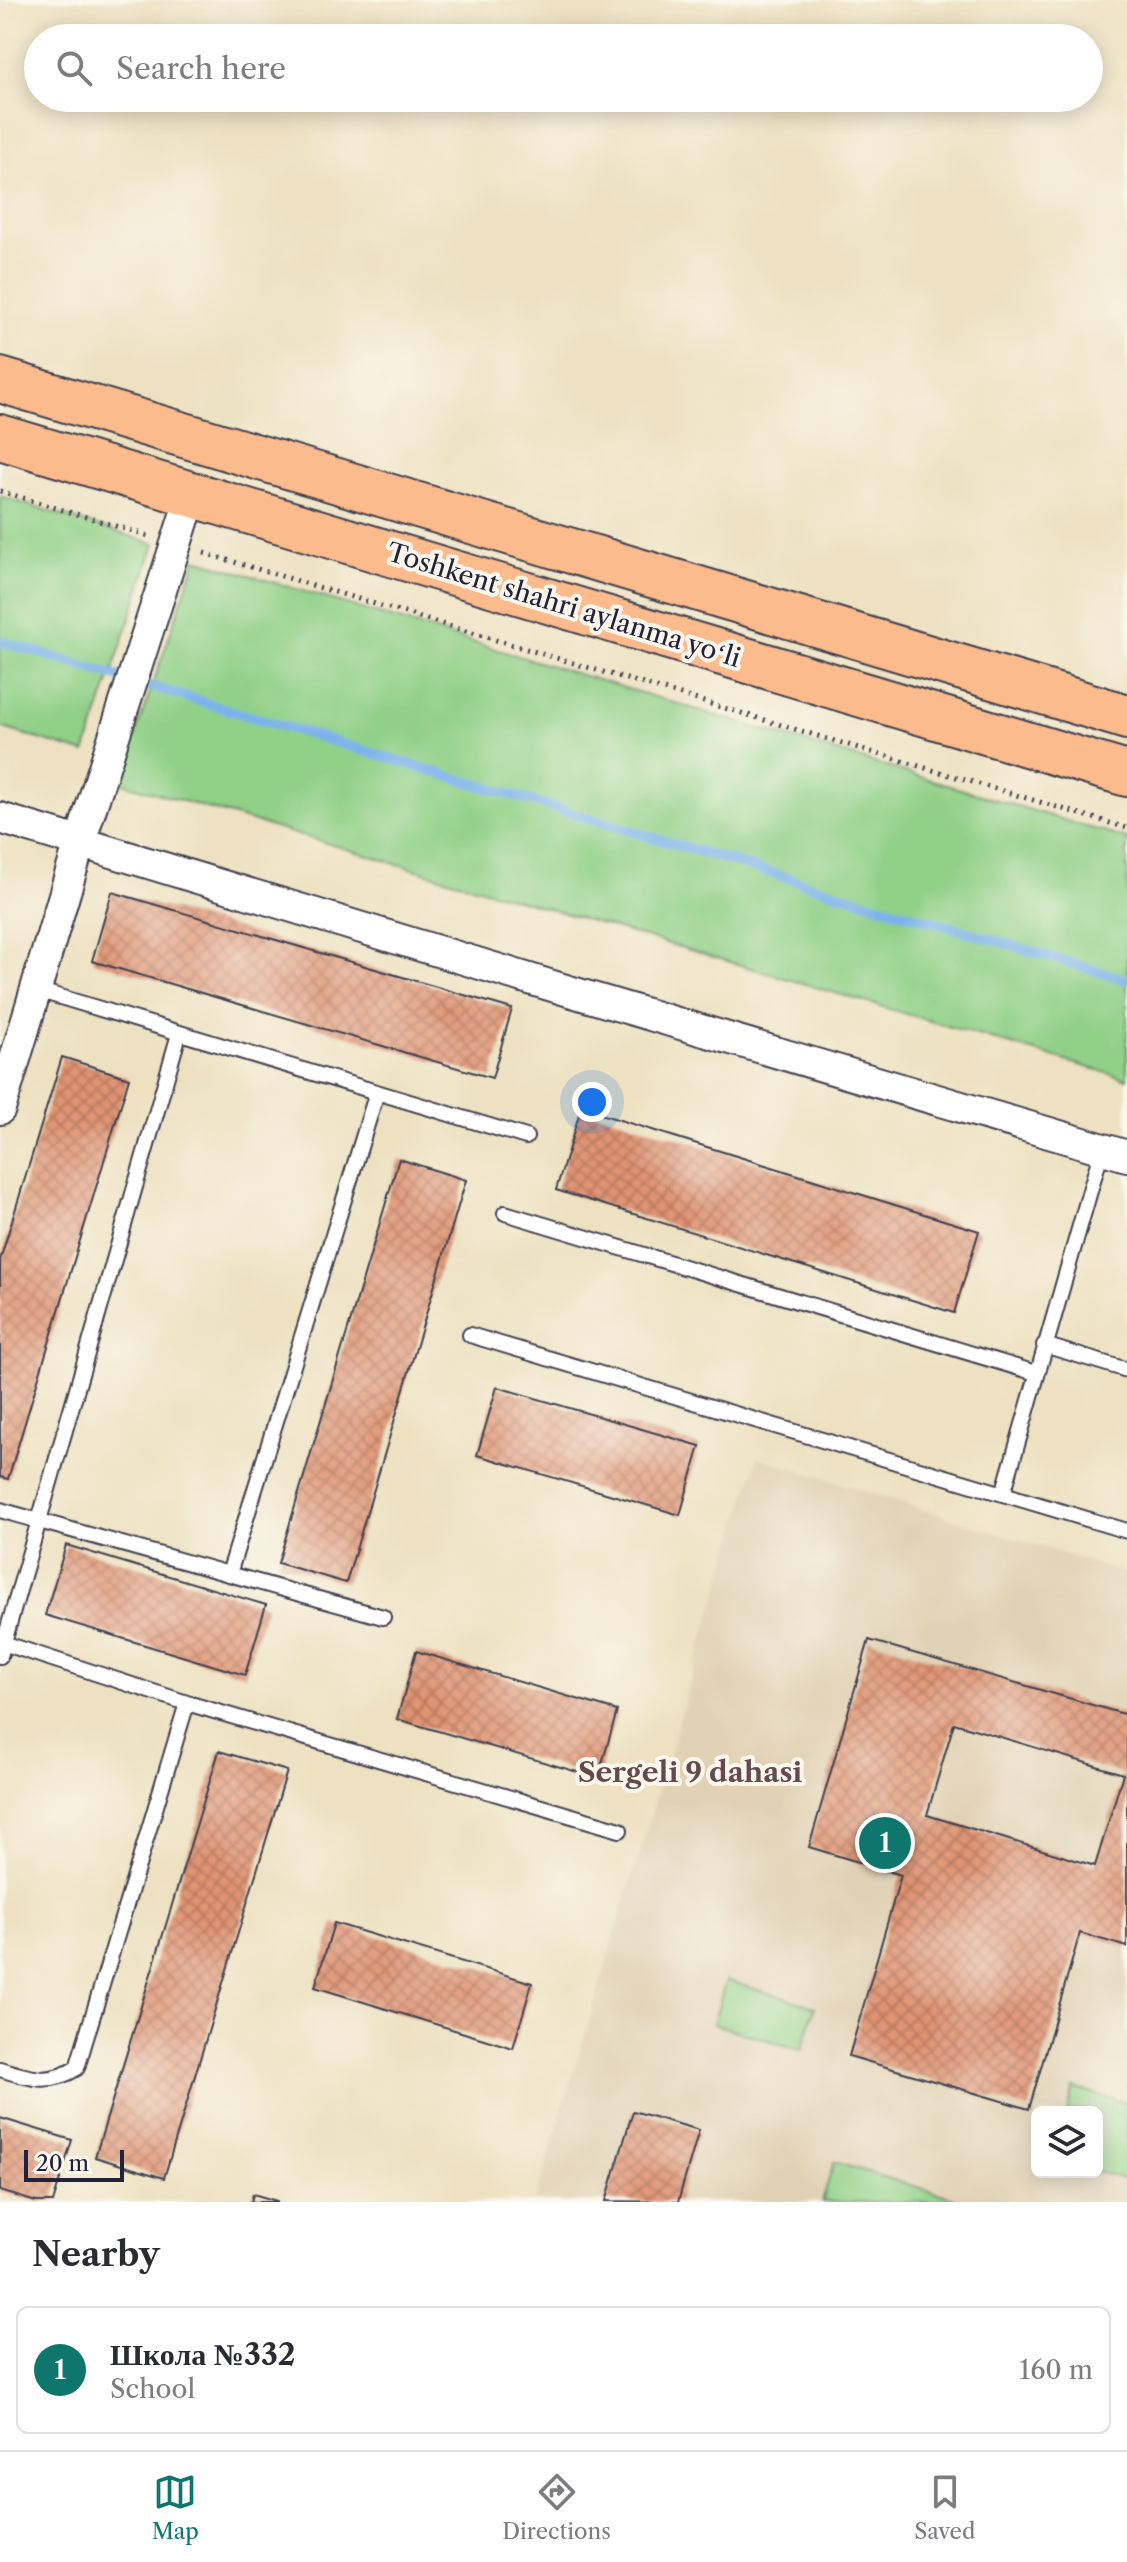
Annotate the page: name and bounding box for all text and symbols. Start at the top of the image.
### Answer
search box [24,24,1103,112]
icon: search [52,46,96,90]
text: Search here [116,50,286,87]
street label: Toshkent shahri aylanma yoʻli [383,536,745,674]
your location [572,1082,612,1122]
district label: Sergeli 9 dahasi [578,1755,802,1789]
pin: 1 [859,1813,911,1873]
map controls [1031,2106,1103,2178]
button: layers [1031,2106,1103,2178]
scale bar [24,2146,124,2182]
text: 20 m [36,2150,89,2177]
text: Nearby [32,2233,160,2275]
text: Школа №332 [110,2336,296,2373]
text: 1 [54,2354,66,2386]
text: 160 m [1019,2354,1093,2386]
text: School [110,2373,195,2405]
tab: Map [152,2470,199,2545]
tab: Directions [502,2470,611,2545]
tab: Saved [914,2470,975,2545]

